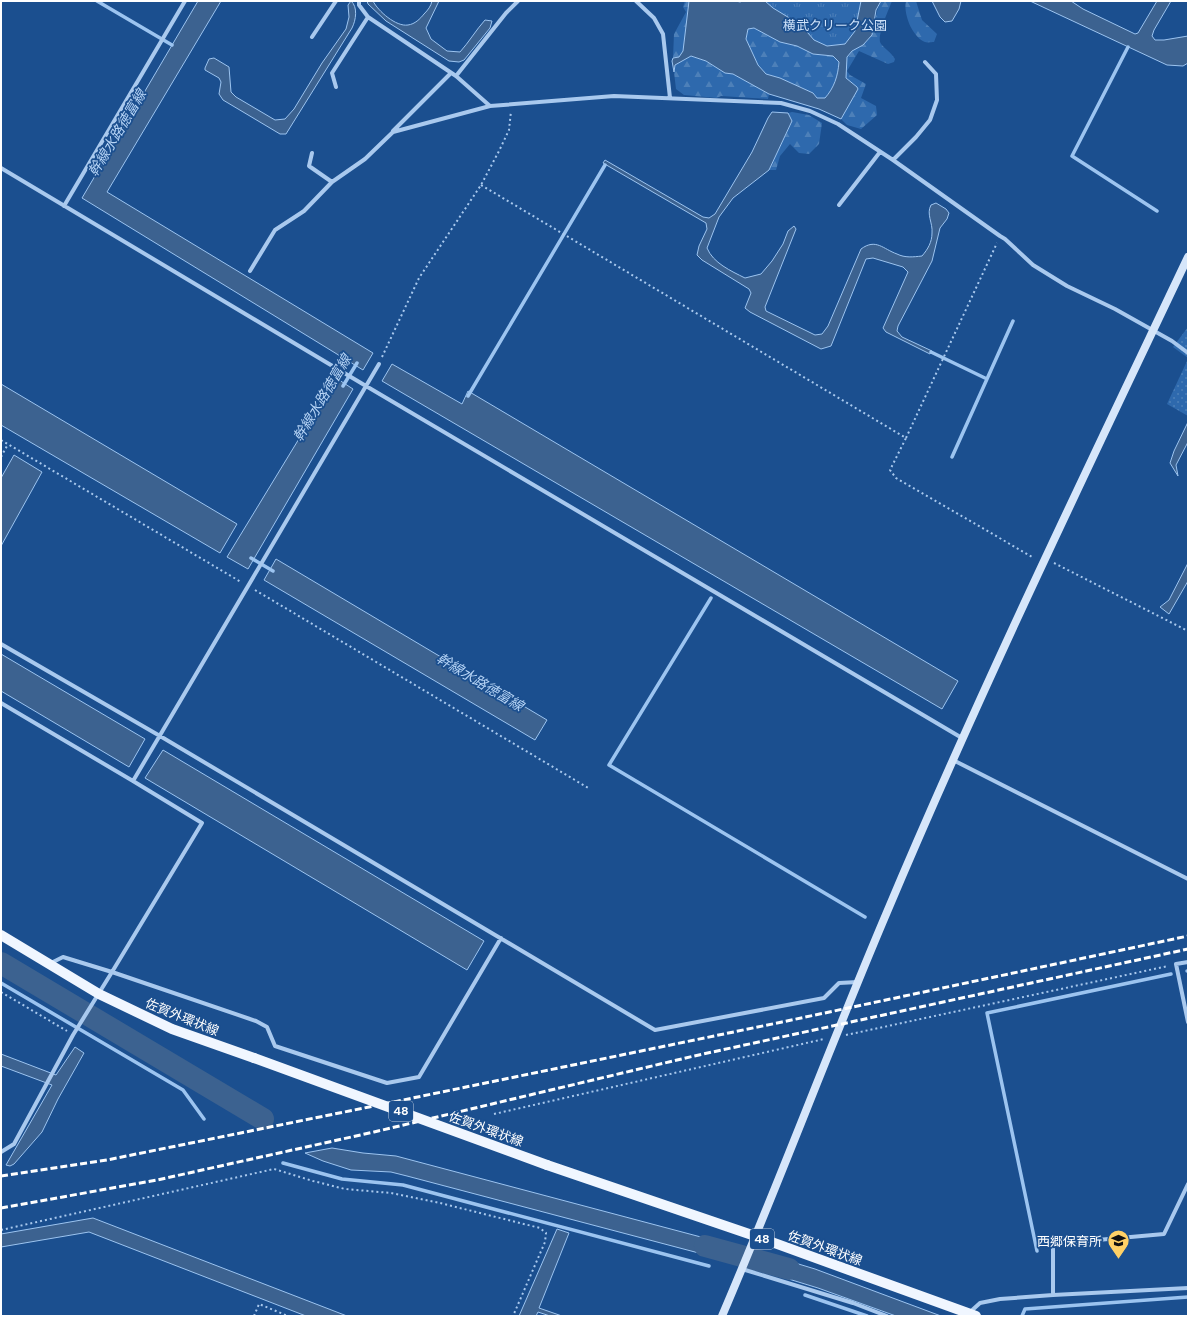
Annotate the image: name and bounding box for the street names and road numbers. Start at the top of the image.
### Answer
street label: 佐賀外環状線 [143,995,221,1039]
road number: 48 [389,1101,413,1121]
street label: 佐賀外環状線 [446,1108,526,1150]
street label: 佐賀外環状線 [785,1227,865,1269]
road number: 48 [750,1229,774,1249]

